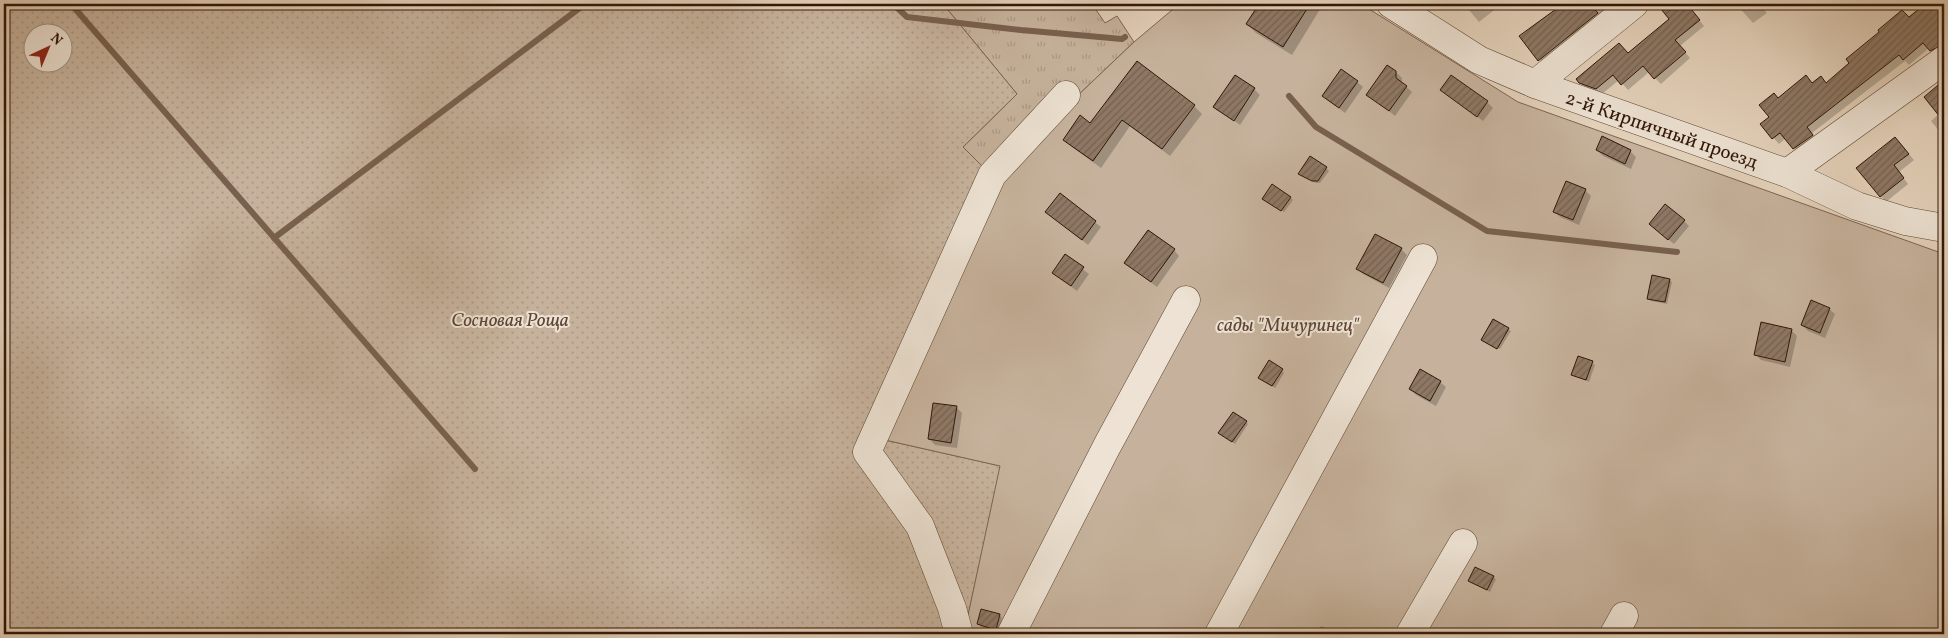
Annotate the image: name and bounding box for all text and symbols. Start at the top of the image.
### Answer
north arrow [22,22,72,72]
text: N [46,29,66,50]
street label: 2-й Кирпичный проезд [1562,86,1761,176]
park label: Сосновая Роща [451,308,569,334]
park label: сады "Мичуринец" [1217,313,1360,339]

